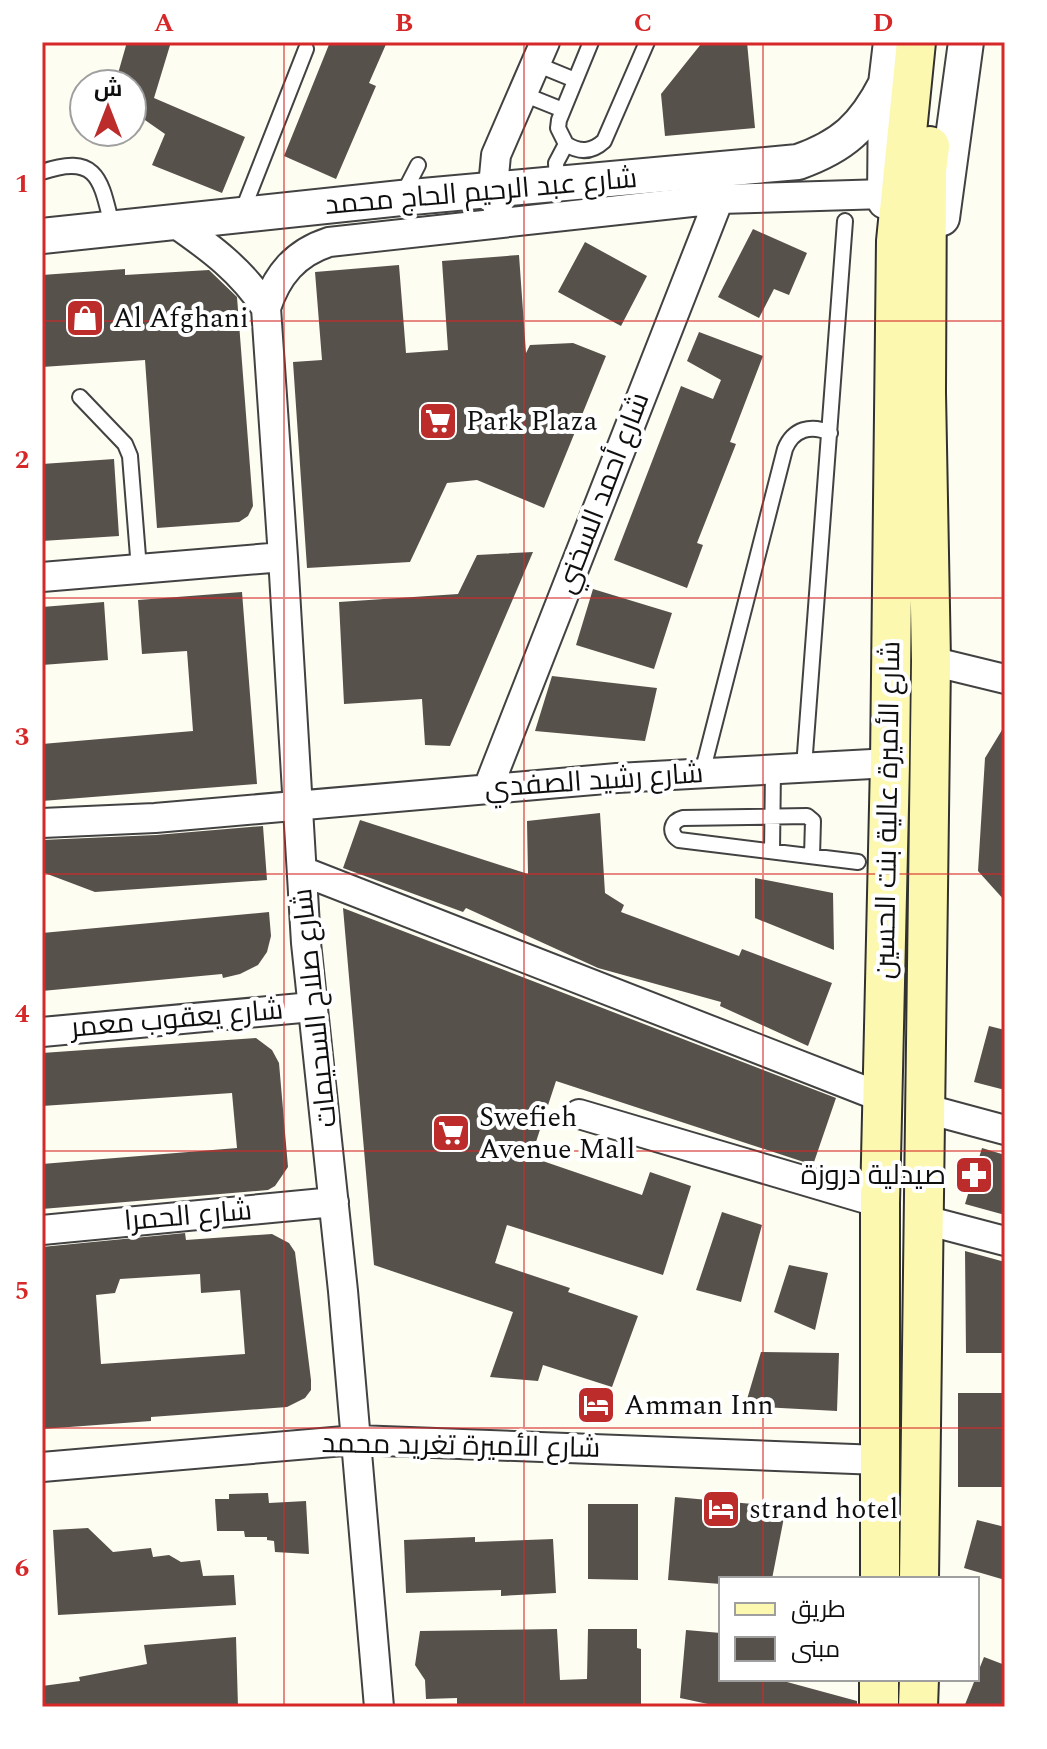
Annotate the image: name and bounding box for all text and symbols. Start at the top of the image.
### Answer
text: A [154,3,174,43]
text: B [395,3,413,43]
text: C [634,3,652,43]
text: D [873,3,893,43]
north arrow [68,68,148,148]
text: ش [94,73,122,106]
street label: شارع عبد الرحيم الحاج محمد [323,157,639,227]
text: 1 [15,164,29,204]
shop icon: Al Afghani [64,297,106,339]
place label: Al Afghani [113,297,249,340]
street label: شارع أحمد السخني [545,386,661,600]
supermarket icon: Park Plaza [417,400,459,442]
place label: Park Plaza [466,400,598,443]
text: 2 [15,440,29,480]
street label: شارع الأميرة عالية بنت الحسين [864,640,912,980]
text: 3 [15,717,29,757]
street label: شارع رشيد الصفدي [483,752,705,810]
street label: شارع صلاح السحيمات [281,886,349,1130]
street label: شارع يعقوب معمر [67,988,285,1050]
text: 4 [15,994,30,1034]
place label: Swefieh Avenue Mall [479,1096,635,1171]
supermarket icon: Swefieh Avenue Mall [430,1112,472,1154]
place label: صيدلية دروزة [801,1154,946,1197]
pharmacy icon: صيدلية دروزة [953,1154,995,1196]
street label: شارع الحمرا [122,1189,254,1243]
text: 5 [15,1271,29,1311]
hotel icon: Amman Inn [575,1384,617,1426]
place label: Amman Inn [624,1384,774,1427]
street label: شارع الأميرة تغريد محمد [321,1422,601,1470]
hotel icon: strand hotel [700,1488,742,1530]
place label: strand hotel [749,1488,898,1531]
text: 6 [15,1548,29,1588]
legend [719,1577,979,1681]
text: طريق [791,1592,846,1628]
text: مبنى [791,1632,840,1668]

